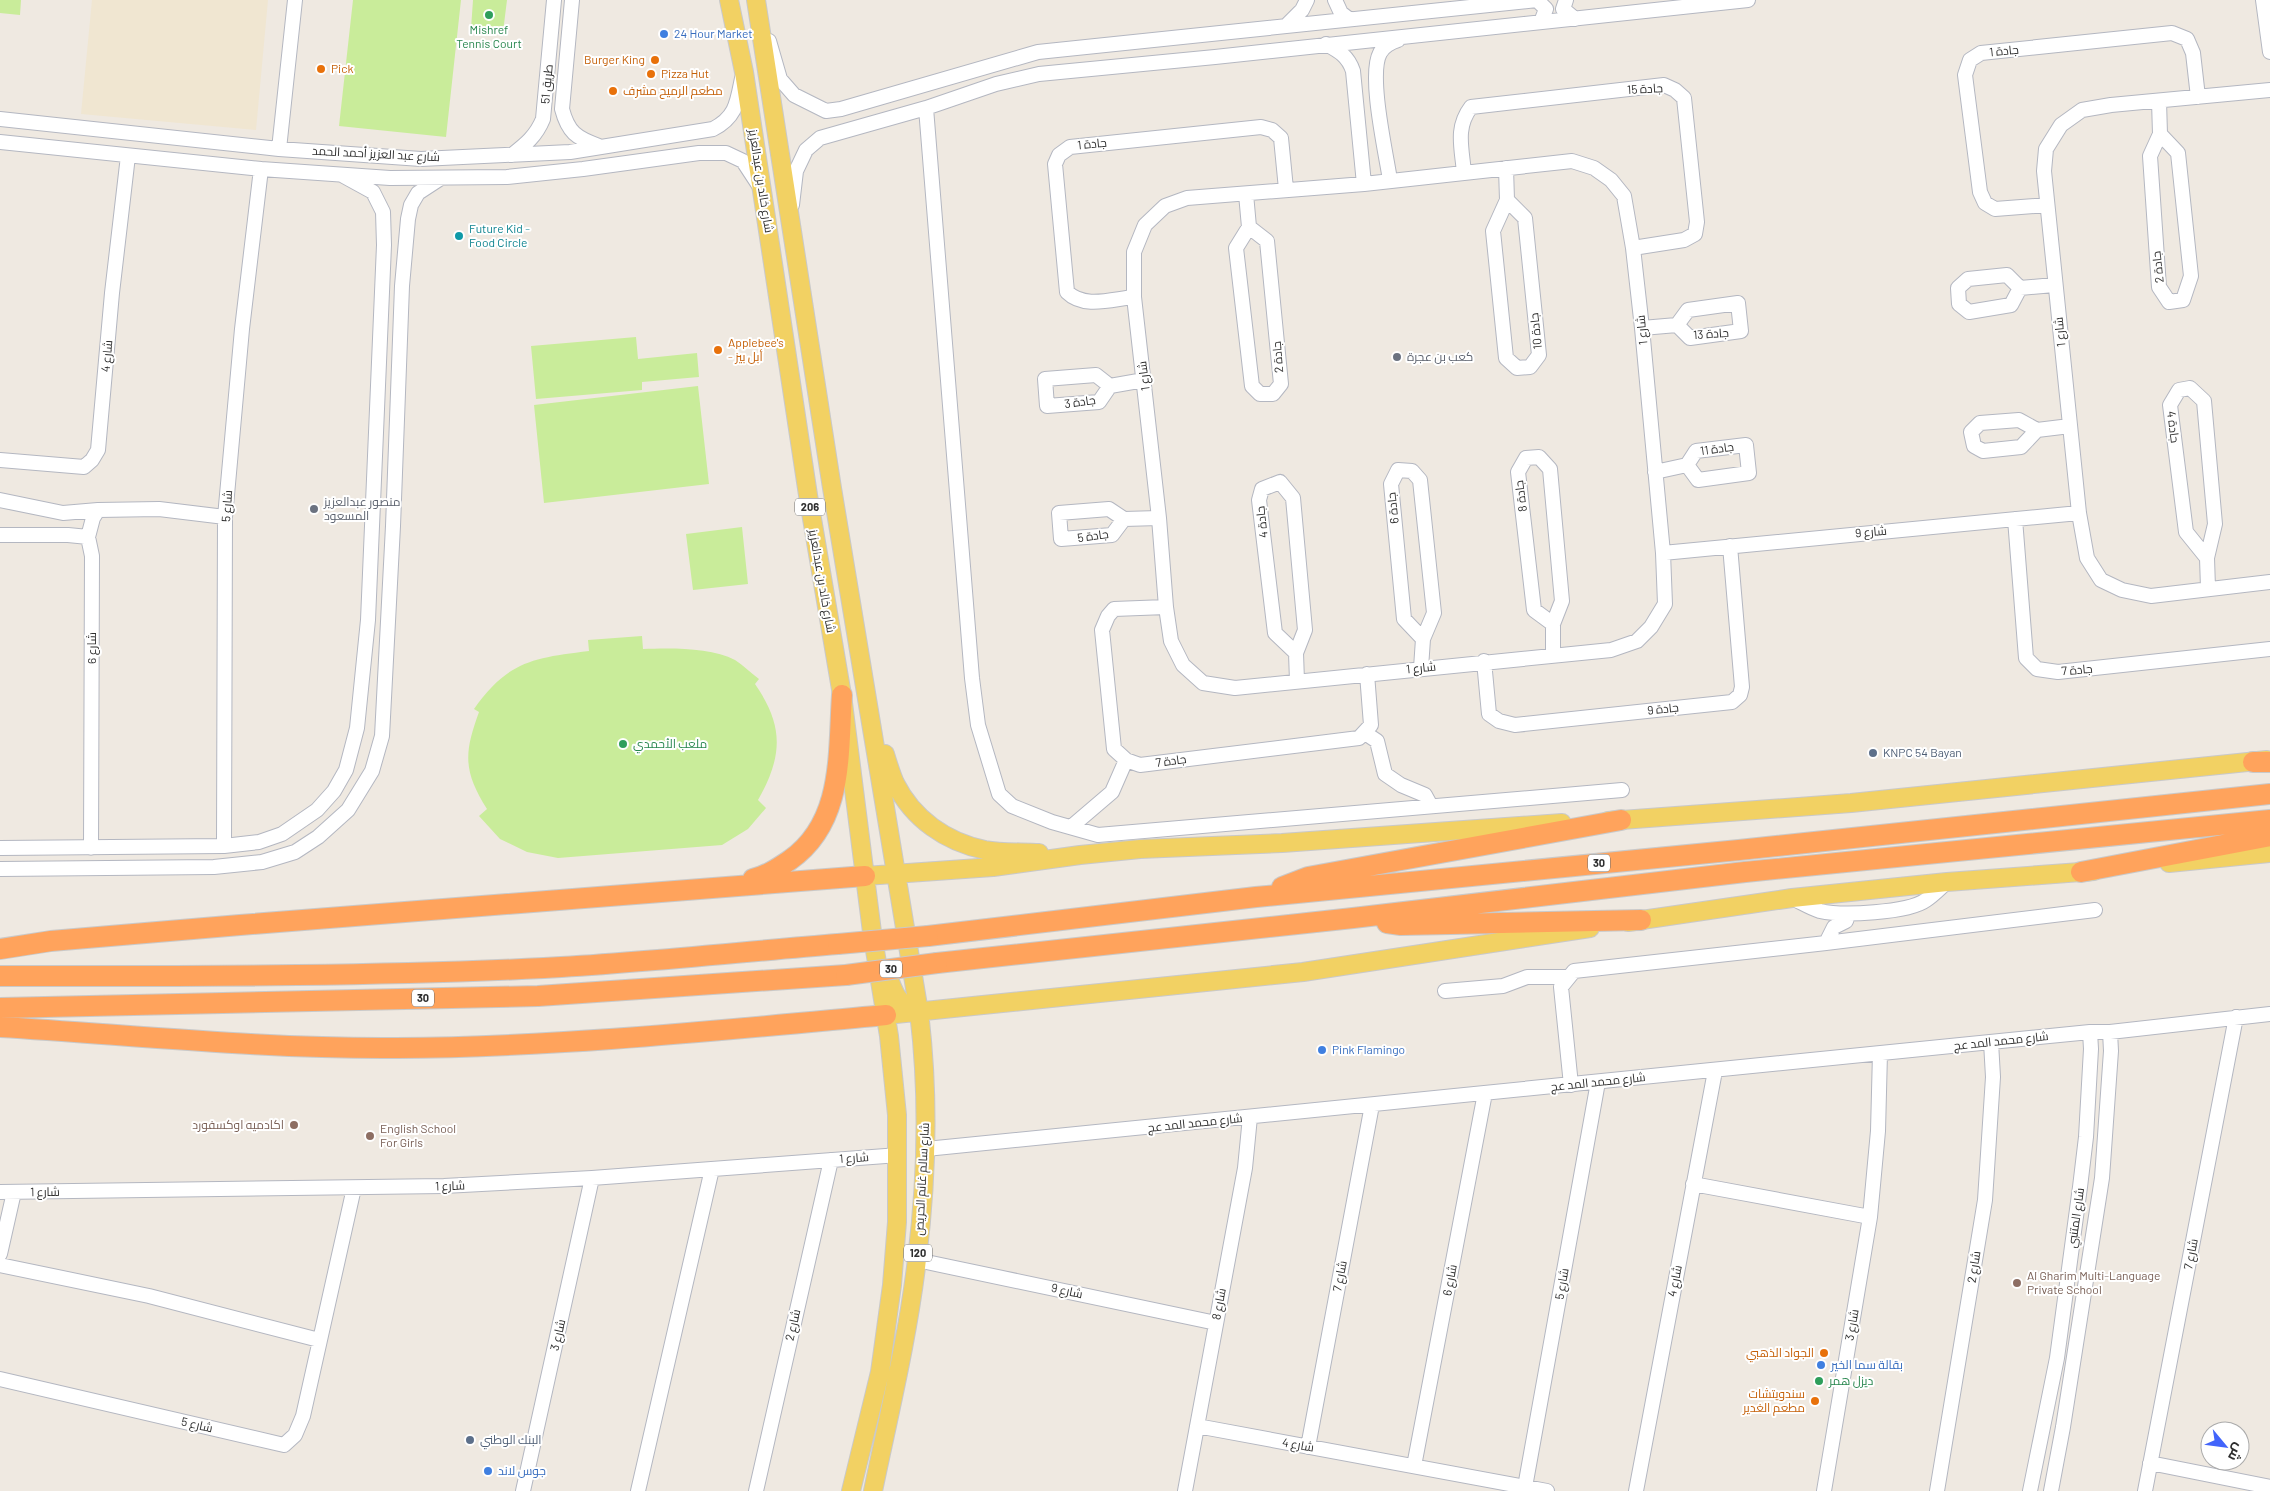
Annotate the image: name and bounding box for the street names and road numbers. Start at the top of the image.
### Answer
street label: جادة 1 [1988,41,2019,60]
street label: طريق 51 [537,63,556,104]
street label: جادة 15 [1627,80,1663,97]
street label: شارع خالد بن عبدالعزيز [745,127,777,234]
street label: جادة 1 [1076,134,1107,153]
street label: شارع عبد العزيز أحمد الحمد [312,143,440,165]
street label: جادة 2 [2148,250,2167,284]
street label: جادة 10 [1526,312,1545,350]
street label: شارع 1 [1632,314,1652,346]
street label: شارع 1 [2050,316,2070,348]
street label: جادة 13 [1693,325,1729,342]
street label: شارع 4 [98,339,116,373]
street label: جادة 2 [1269,341,1286,374]
street label: شارع 1 [1134,360,1154,392]
street label: جادة 3 [1063,392,1097,411]
street label: جادة 4 [2164,410,2183,444]
street label: جادة 11 [1699,439,1735,458]
street label: جادة 8 [1511,479,1530,513]
street label: شارع 5 [218,490,236,522]
street label: جادة 6 [1383,492,1402,525]
road number: 206 [795,498,825,516]
street label: جادة 4 [1252,505,1271,539]
street label: شارع 9 [1854,523,1888,541]
street label: جادة 5 [1076,526,1110,545]
street label: شارع خالد بن عبدالعزيز [805,527,839,634]
street label: شارع 6 [84,632,100,664]
street label: شارع 1 [1405,658,1437,678]
street label: جادة 7 [2061,661,2093,678]
street label: جادة 9 [1646,699,1679,718]
street label: جادة 7 [1154,751,1187,770]
road number: 30 [1588,854,1610,871]
road number: 30 [880,961,902,978]
road number: 30 [412,990,434,1006]
street label: شارع محمد المد عج [1953,1028,2049,1054]
street label: شارع محمد المد عج [1550,1069,1646,1095]
street label: شارع محمد المد عج [1147,1110,1243,1136]
street label: شارع سالم غانم الحريص [911,1122,933,1236]
street label: شارع 1 [839,1149,870,1167]
street label: شارع 1 [435,1177,465,1195]
street label: شارع 1 [30,1184,60,1200]
street label: شارع المتنبي [2064,1187,2090,1249]
street label: شارع 7 [2180,1237,2202,1271]
road number: 120 [904,1244,932,1262]
street label: شارع 2 [1964,1250,1984,1284]
street label: شارع 7 [1329,1259,1351,1293]
street label: شارع 6 [1439,1263,1461,1297]
street label: شارع 4 [1664,1264,1686,1298]
street label: شارع 5 [1551,1267,1573,1301]
street label: شارع 9 [1050,1280,1084,1302]
street label: شارع 8 [1208,1287,1230,1321]
street label: شارع 2 [782,1308,804,1342]
street label: شارع 3 [1841,1308,1863,1342]
street label: شارع 3 [547,1318,569,1352]
street label: شارع 5 [180,1414,214,1436]
street label: شارع 4 [1281,1434,1315,1456]

